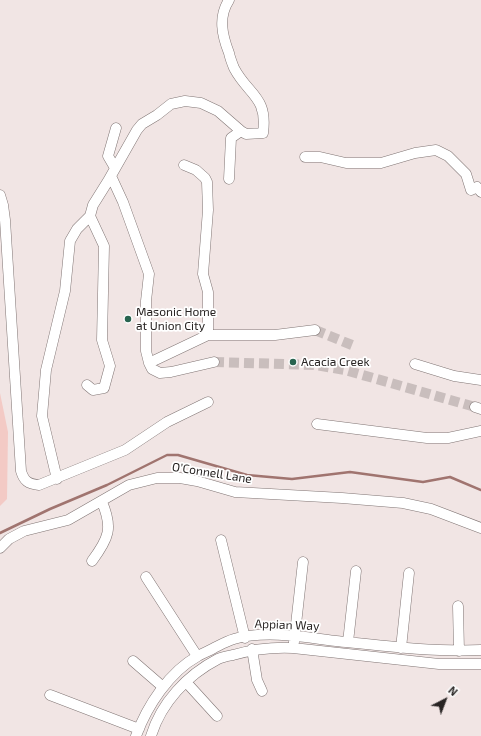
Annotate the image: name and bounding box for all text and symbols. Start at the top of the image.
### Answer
place label: Masonic Home at Union City [136,305,216,333]
marker: Masonic Home at Union City [123,314,133,324]
place label: Acacia Creek [301,355,370,369]
marker: Acacia Creek [288,357,298,367]
street label: O’Connell Lane [171,460,253,486]
street label: Appian Way [254,617,320,633]
north arrow [425,680,465,720]
text: N [446,683,461,698]

